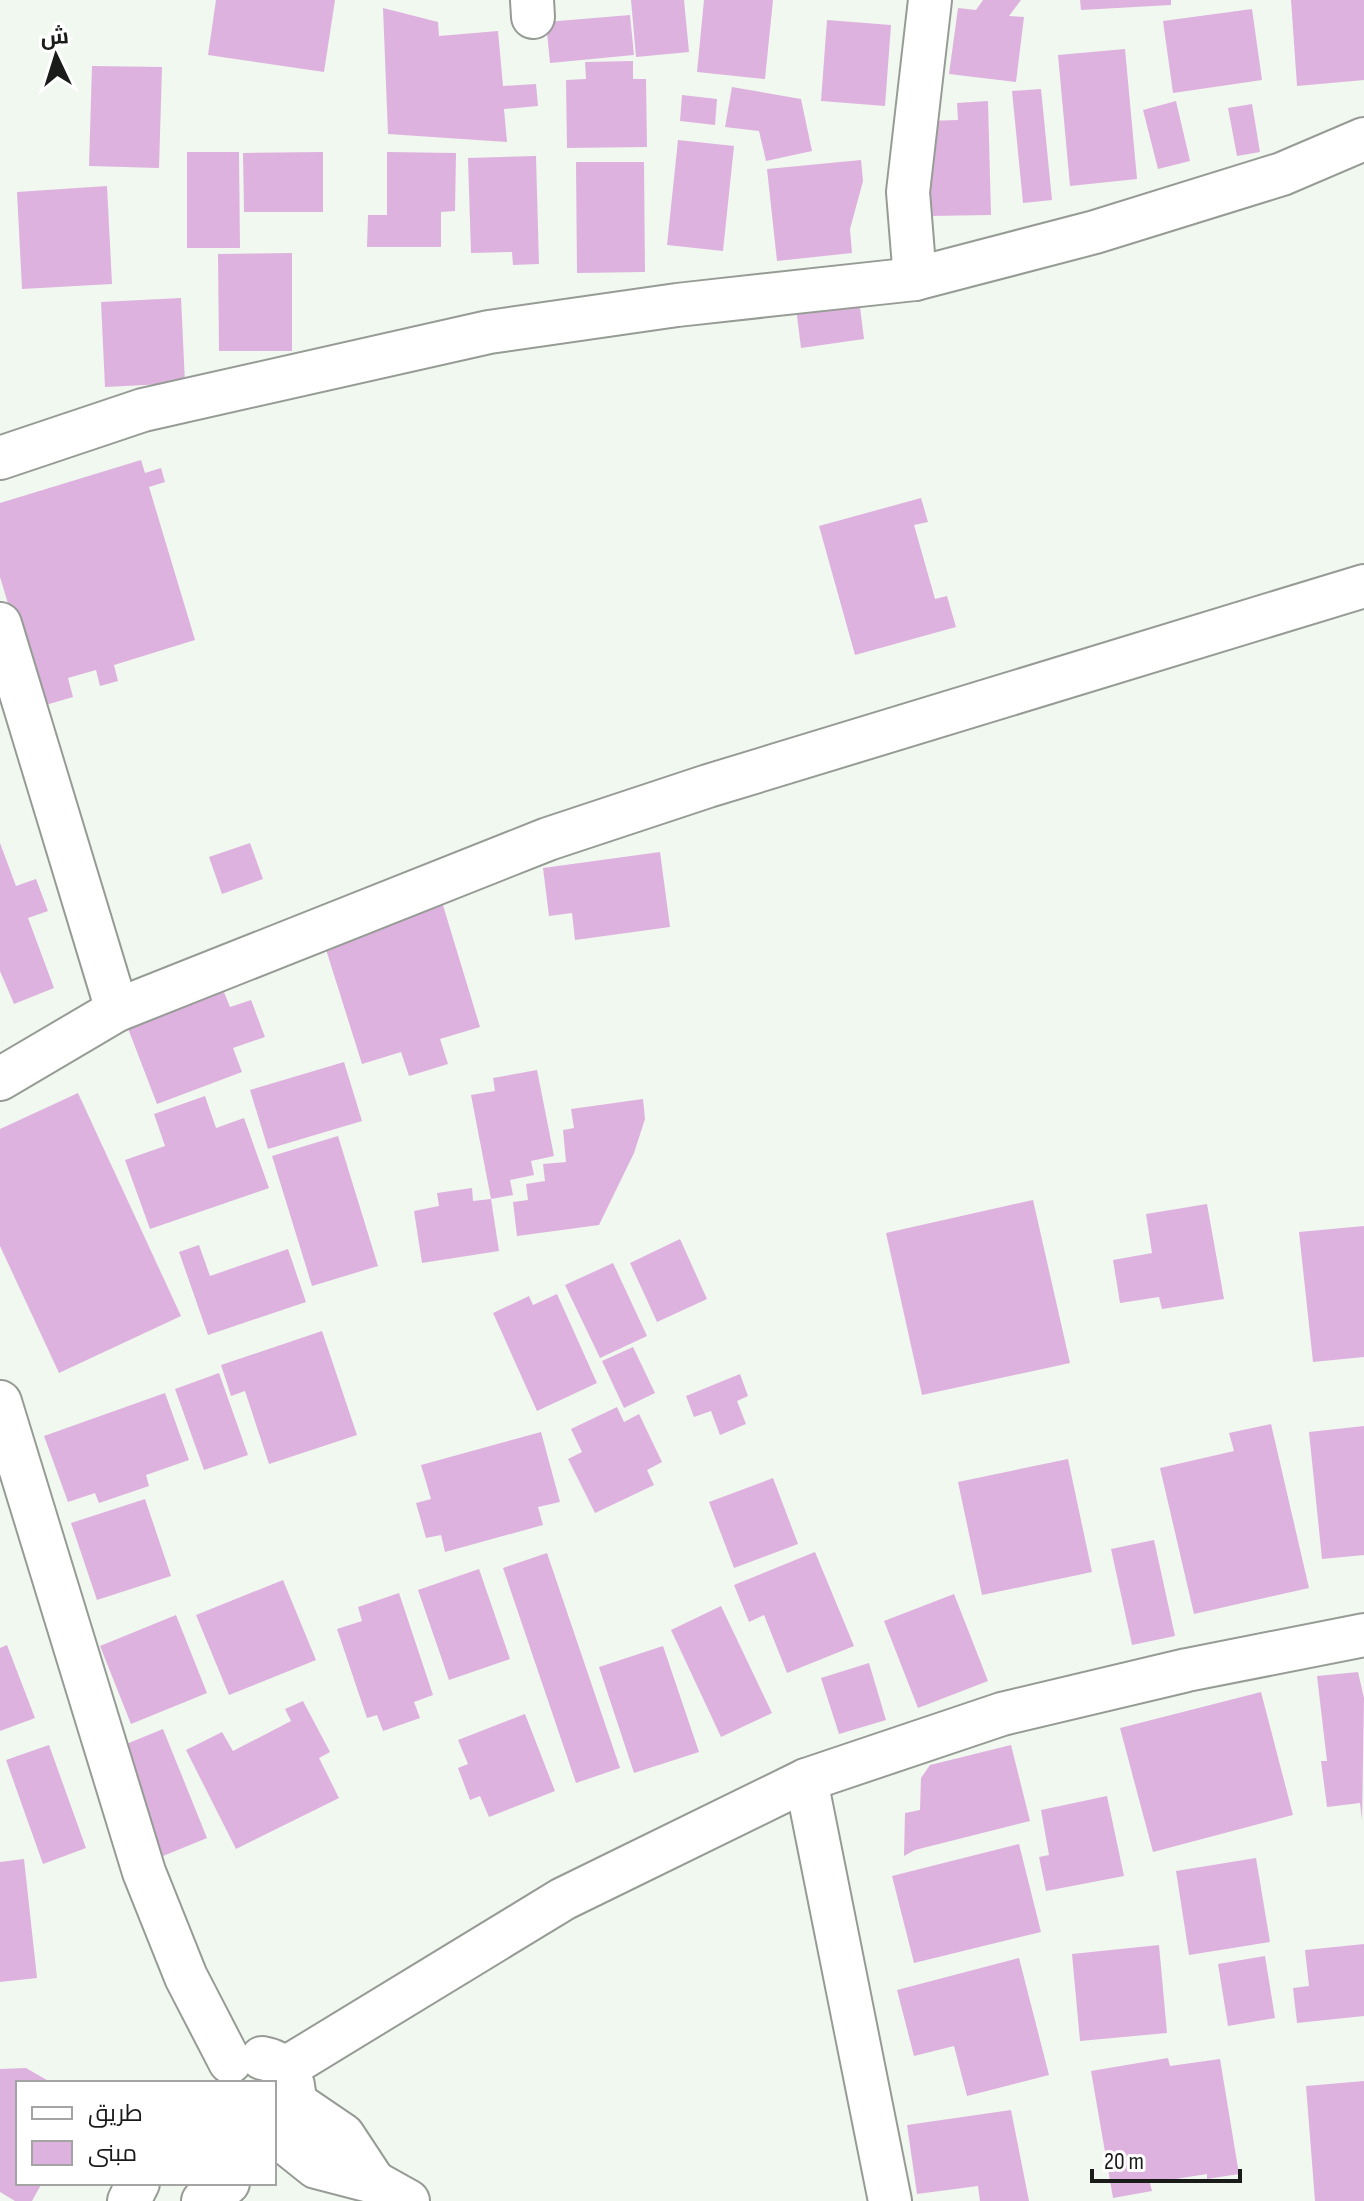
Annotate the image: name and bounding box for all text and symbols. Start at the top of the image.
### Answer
north arrow [16,16,96,96]
text: ش [40,23,70,52]
legend [16,2081,276,2185]
text: طريق [88,2099,143,2128]
scale bar [1092,2133,1240,2183]
text: مبنى [88,2139,137,2168]
text: 20 m [1104,2147,1144,2176]

